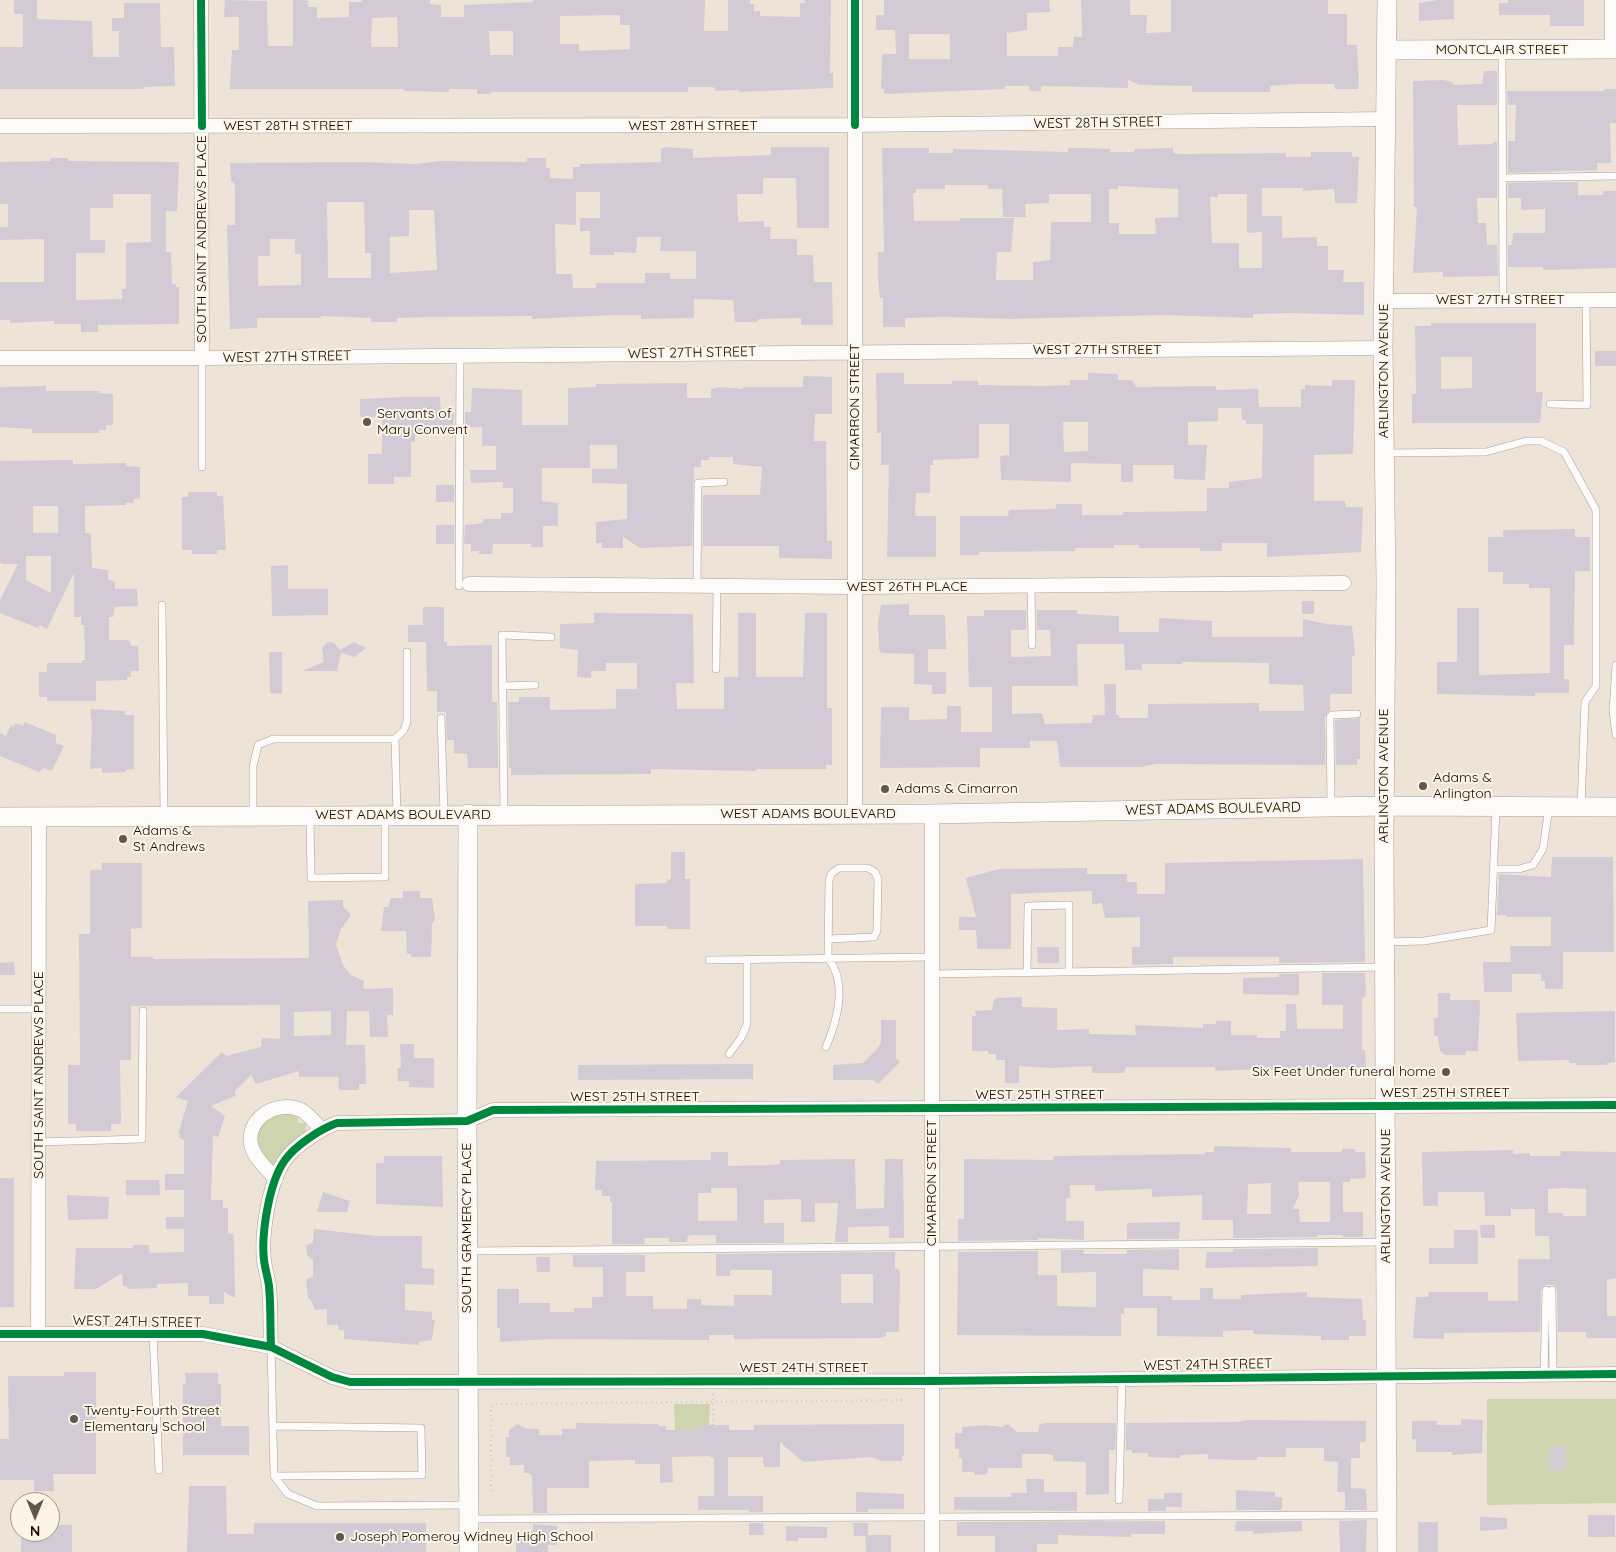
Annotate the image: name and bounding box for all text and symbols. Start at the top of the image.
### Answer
street label: MONTCLAIR STREET [1435,42,1569,58]
street label: WEST 28TH STREET [1033,113,1163,133]
street label: WEST 28TH STREET [223,118,353,134]
street label: WEST 28TH STREET [628,118,758,134]
street label: SOUTH SAINT ANDREWS PLACE [194,135,210,343]
street label: WEST 27TH STREET [1436,292,1564,308]
street label: ARLINGTON AVENUE [1376,303,1392,439]
street label: WEST 27TH STREET [1033,342,1161,358]
street label: WEST 27TH STREET [628,343,756,363]
street label: CIMARRON STREET [847,344,863,470]
street label: WEST 27TH STREET [223,347,351,367]
place label: Servants of Mary Convent [377,406,468,438]
marker: Servants of Mary Convent [361,416,373,428]
street label: WEST 26TH PLACE [846,579,968,595]
street label: ARLINGTON AVENUE [1376,708,1392,844]
place label: Adams & Arlington [1433,770,1492,802]
marker: Adams & Arlington [1417,780,1429,792]
place label: Adams & Cimarron [895,781,1018,797]
marker: Adams & Cimarron [879,783,891,795]
street label: WEST ADAMS BOULEVARD [1125,799,1301,819]
street label: WEST ADAMS BOULEVARD [720,806,896,822]
street label: WEST ADAMS BOULEVARD [315,807,491,823]
place label: Adams & St Andrews [133,823,205,856]
marker: Adams & St Andrews [117,833,129,845]
street label: SOUTH SAINT ANDREWS PLACE [31,971,47,1179]
place label: Six Feet Under funeral home [1252,1064,1436,1080]
marker: Six Feet Under funeral home [1440,1066,1452,1078]
street label: WEST 25TH STREET [1380,1085,1510,1101]
street label: WEST 25TH STREET [975,1087,1105,1103]
street label: WEST 25TH STREET [570,1089,700,1105]
street label: CIMARRON STREET [924,1120,940,1246]
street label: ARLINGTON AVENUE [1378,1128,1394,1264]
street label: SOUTH GRAMERCY PLACE [459,1143,475,1313]
street label: WEST 24TH STREET [72,1312,202,1332]
street label: WEST 24TH STREET [1143,1355,1273,1375]
street label: WEST 24TH STREET [740,1360,868,1376]
place label: Twenty-Fourth Street Elementary School [84,1403,220,1435]
marker: Twenty-Fourth Street Elementary School [68,1413,80,1425]
north arrow [10,1492,60,1542]
text: N [30,1522,40,1540]
place label: Joseph Pomeroy Widney High School [350,1529,593,1545]
marker: Joseph Pomeroy Widney High School [334,1531,346,1543]

